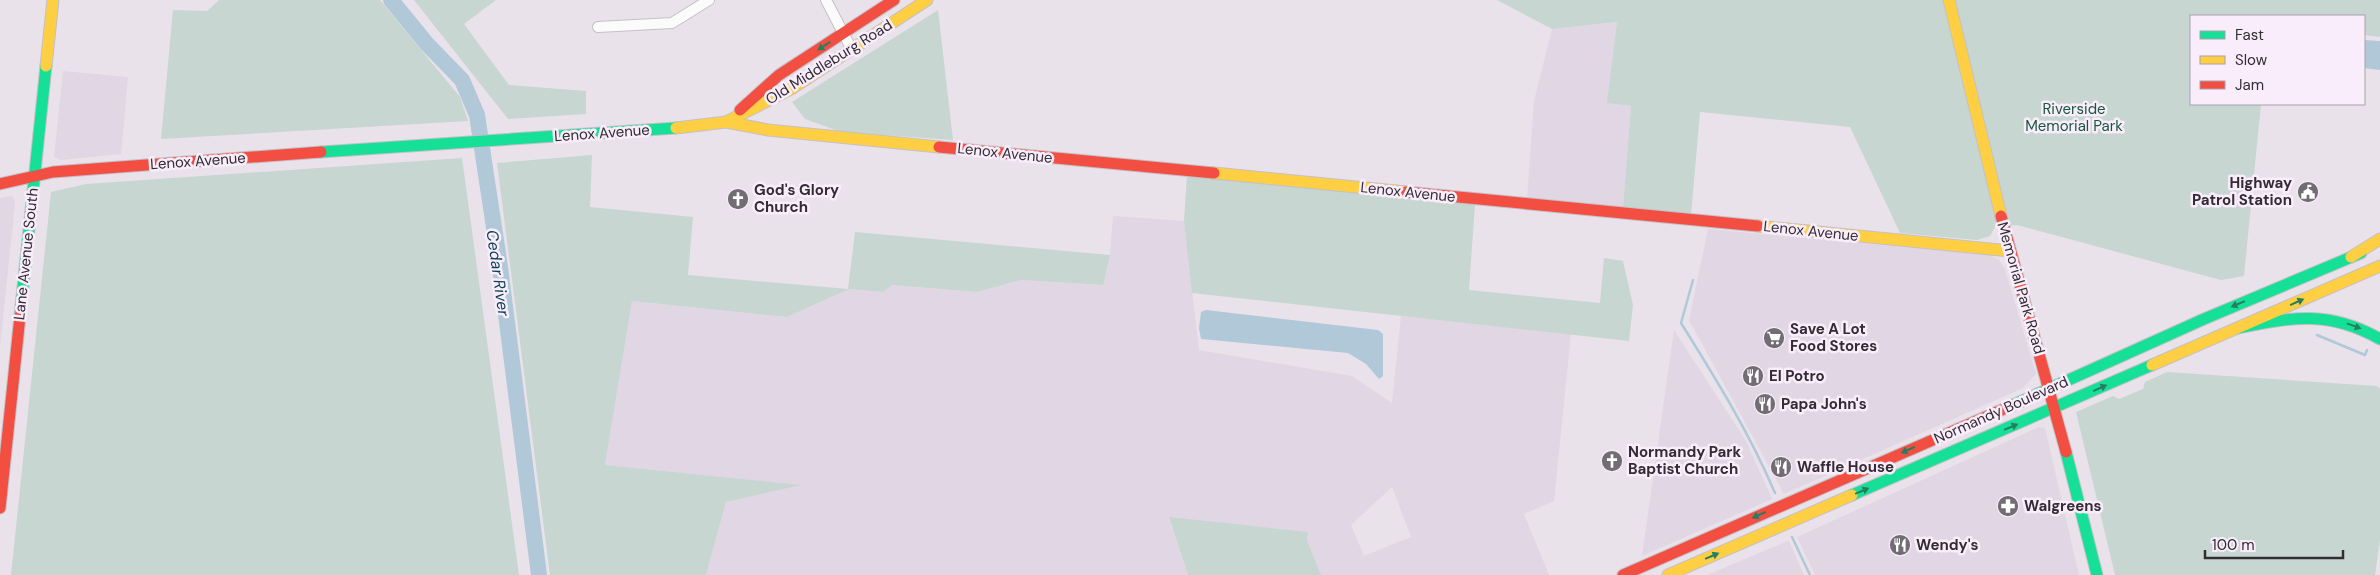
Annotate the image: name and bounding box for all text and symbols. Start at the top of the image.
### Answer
street label: Old Middleburg Road [762,15,896,109]
legend [2190,15,2365,105]
text: Fast [2235,25,2264,45]
one-way arrow [817,41,831,51]
text: Slow [2235,50,2268,70]
text: Jam [2235,75,2264,95]
park label: Riverside Memorial Park [2025,99,2123,136]
street label: Lenox Avenue [554,120,650,146]
street label: Lenox Avenue [956,138,1054,168]
street label: Lenox Avenue [150,148,246,174]
place label: Highway Patrol Station [2192,173,2292,210]
street label: Lenox Avenue [1359,177,1457,207]
place label: God's Glory Church [754,180,839,217]
public building icon: Highway Patrol Station [2296,180,2320,204]
street label: Lane Avenue South [9,187,43,321]
church icon: God's Glory Church [726,187,750,211]
street label: Lenox Avenue [1762,216,1860,246]
street label: Memorial Park Road [1993,220,2049,356]
water label: Cedar River [482,229,515,318]
one-way arrow [2290,298,2304,306]
one-way arrow [2231,301,2245,309]
place label: Save A Lot Food Stores [1790,319,1877,356]
one-way arrow [2347,323,2362,330]
supermarket icon: Save A Lot Food Stores [1762,326,1786,350]
restaurant icon: El Potro [1741,364,1765,388]
place label: El Potro [1769,366,1825,386]
street label: Normandy Boulevard [1931,371,2071,449]
one-way arrow [2093,384,2107,392]
restaurant icon: Papa John's [1753,392,1777,416]
place label: Papa John's [1781,394,1867,414]
one-way arrow [2004,422,2018,430]
place label: Normandy Park Baptist Church [1628,442,1741,479]
one-way arrow [1901,447,1915,455]
church icon: Normandy Park Baptist Church [1600,449,1624,473]
restaurant icon: Waffle House [1769,455,1793,479]
place label: Waffle House [1797,457,1894,477]
one-way arrow [1855,487,1869,495]
pharmacy icon: Walgreens [1996,494,2020,518]
place label: Walgreens [2024,496,2101,516]
one-way arrow [1752,512,1766,520]
scale bar [2205,528,2342,560]
restaurant icon: Wendy's [1888,533,1912,557]
place label: Wendy's [1916,535,1979,555]
text: 100 m [2212,535,2255,555]
one-way arrow [1705,551,1719,559]

